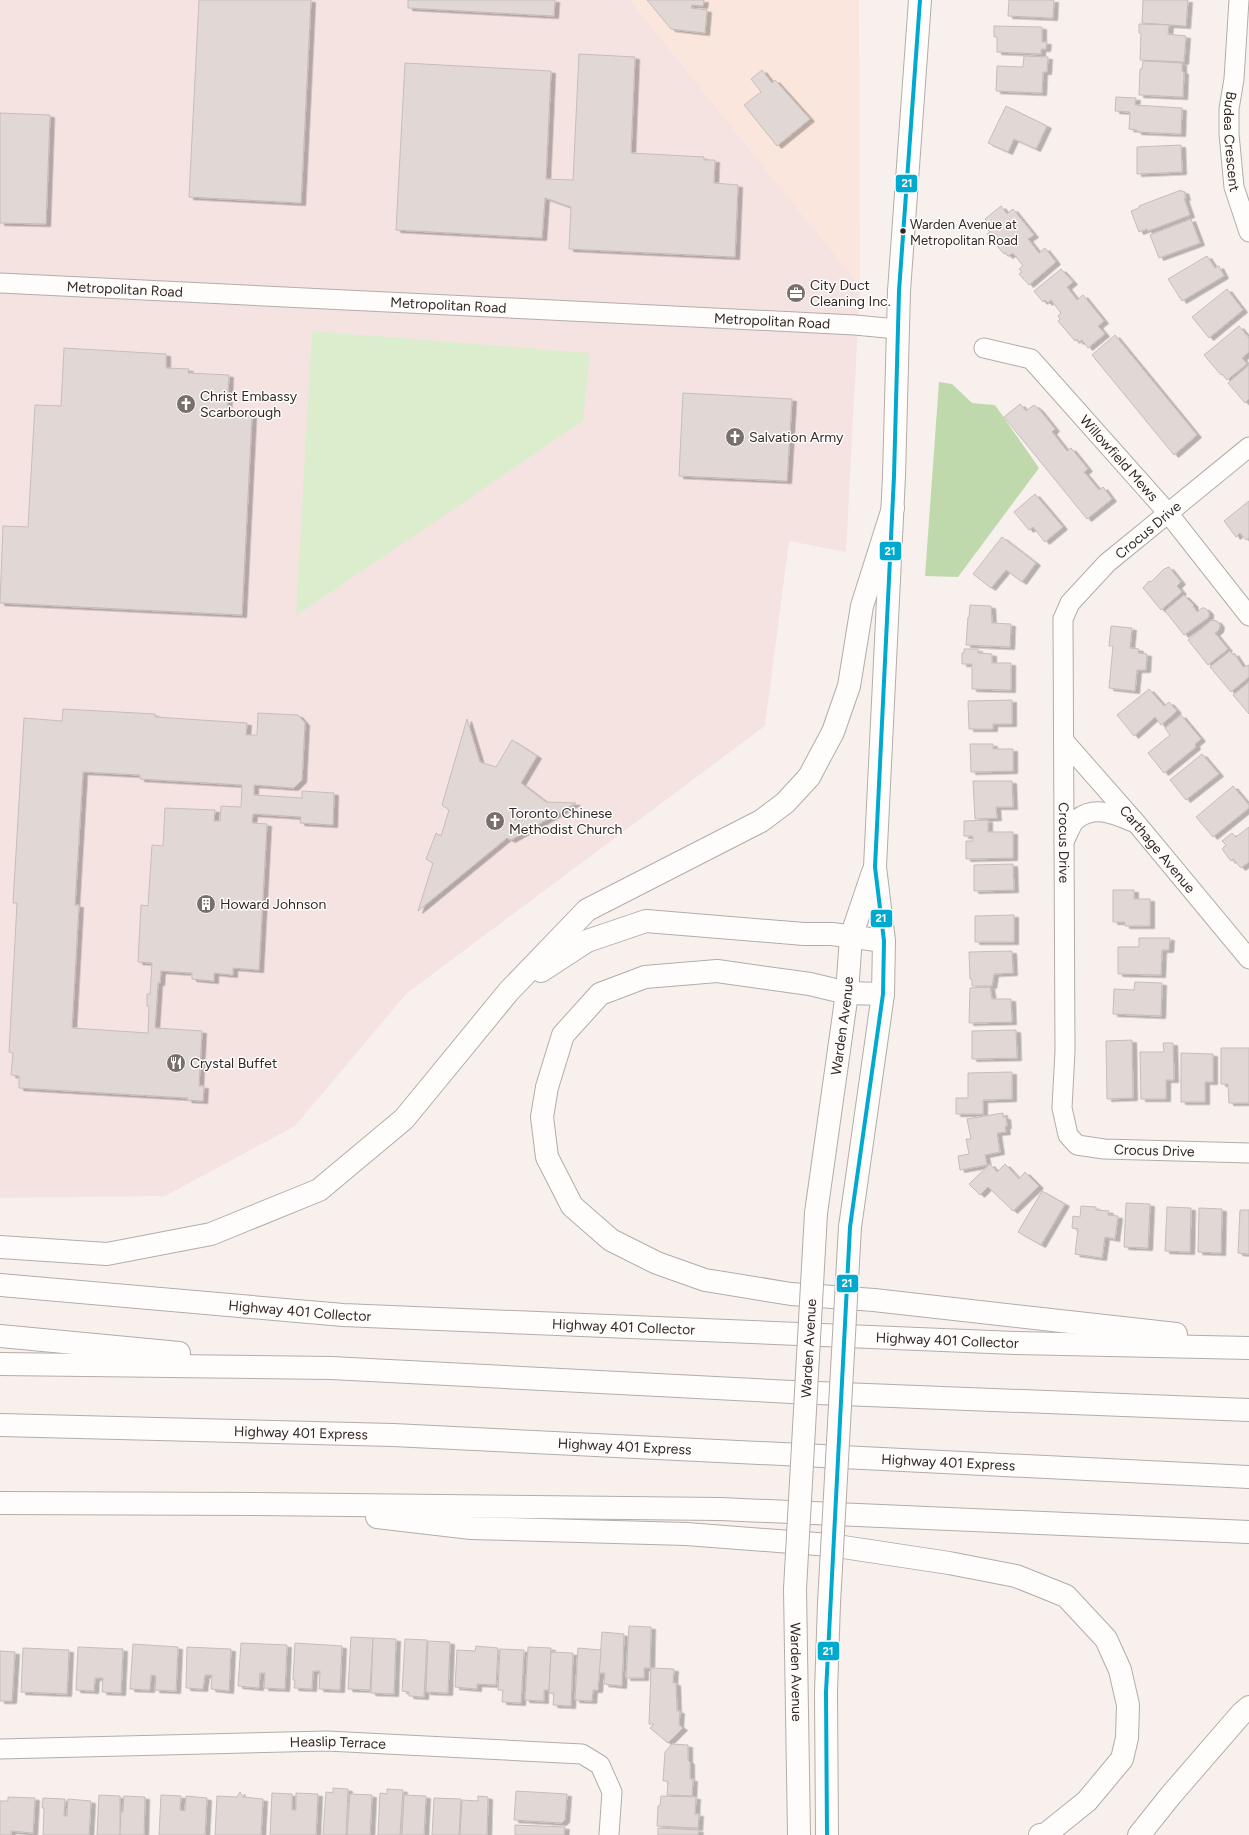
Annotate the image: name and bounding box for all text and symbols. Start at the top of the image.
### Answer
street label: Budea Crescent [1220,90,1243,194]
line badge: 21 [895,174,918,193]
text: 21 [901,177,913,190]
place label: Warden Avenue at Metropolitan Road [910,217,1018,248]
marker: Warden Avenue at Metropolitan Road [898,226,908,236]
place label: City Duct Cleaning Inc. [810,277,891,310]
street label: Metropolitan Road [66,278,183,301]
office icon: City Duct Cleaning Inc. [785,282,807,304]
street label: Metropolitan Road [390,294,507,317]
street label: Metropolitan Road [714,310,831,333]
place label: Christ Embassy Scarborough [200,388,298,421]
church icon: Christ Embassy Scarborough [175,393,197,415]
street label: Willowfield Mews [1076,412,1162,505]
church icon: Salvation Army [724,426,746,448]
place label: Salvation Army [749,429,844,446]
street label: Crocus Drive [1112,498,1185,563]
line badge: 21 [879,541,902,561]
text: 21 [884,545,896,558]
street label: Crocus Drive [1055,802,1072,883]
street label: Carthage Avenue [1116,802,1199,897]
place label: Toronto Chinese Methodist Church [509,805,622,838]
church icon: Toronto Chinese Methodist Church [484,810,506,832]
building icon: Howard Johnson [195,893,217,915]
place label: Howard Johnson [220,896,326,913]
line badge: 21 [870,909,893,928]
text: 21 [875,912,887,925]
street label: Warden Avenue [828,976,857,1076]
restaurant icon: Crystal Buffet [165,1052,187,1074]
place label: Crystal Buffet [190,1055,277,1072]
street label: Crocus Drive [1114,1141,1195,1161]
line badge: 21 [836,1274,859,1293]
text: 21 [841,1277,853,1290]
street label: Highway 401 Collector [228,1297,372,1325]
street label: Warden Avenue [798,1298,820,1398]
street label: Highway 401 Collector [552,1316,696,1339]
street label: Highway 401 Collector [875,1329,1019,1352]
street label: Highway 401 Express [234,1423,368,1443]
street label: Highway 401 Express [557,1435,692,1459]
street label: Highway 401 Express [881,1451,1016,1475]
street label: Warden Avenue [787,1622,805,1722]
line badge: 21 [817,1641,840,1661]
text: 21 [822,1645,834,1658]
street label: Heaslip Terrace [290,1733,387,1753]

